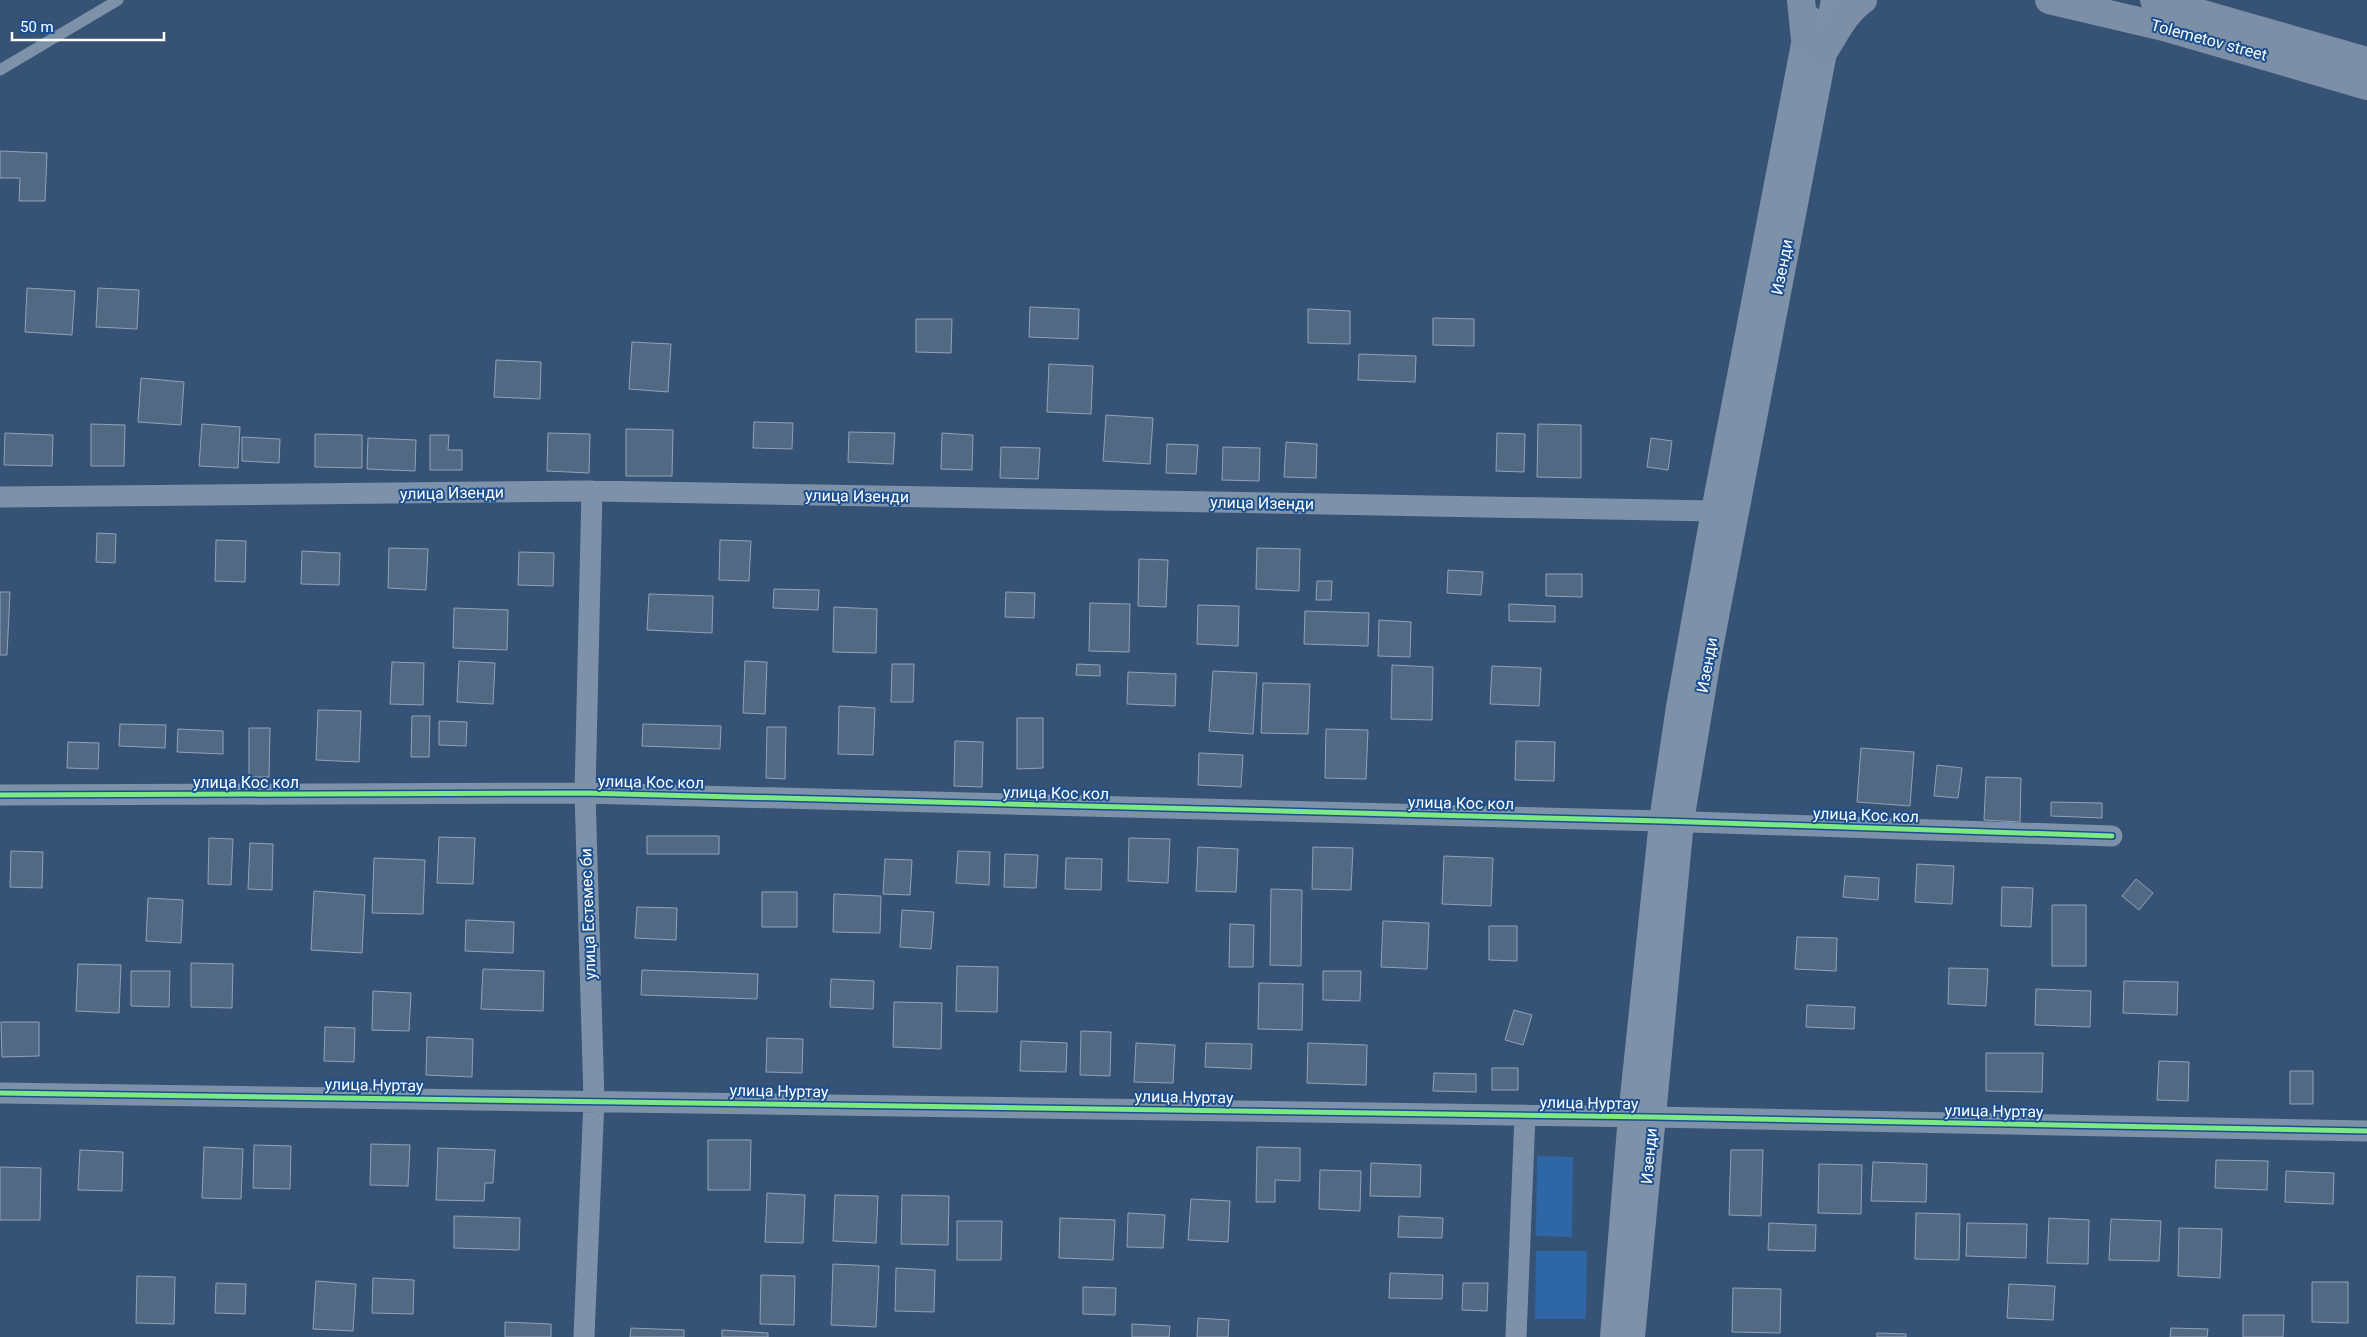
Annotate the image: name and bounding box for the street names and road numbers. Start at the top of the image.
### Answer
street label: Tolemetov street [2149,15,2269,65]
street label: Изенди [1767,238,1797,296]
street label: улица Изенди [400,483,504,503]
street label: улица Изенди [805,486,909,506]
street label: улица Изенди [1210,493,1314,513]
street label: Изенди [1693,636,1721,694]
street label: улица Кос кол [598,772,704,792]
street label: улица Кос кол [193,773,299,792]
street label: улица Кос кол [1003,783,1109,803]
street label: улица Кос кол [1408,793,1514,813]
street label: улица Кос кол [1813,804,1919,826]
street label: улица Естемес би [576,848,600,980]
street label: улица Нуртау [324,1075,424,1095]
street label: улица Нуртау [729,1081,829,1101]
street label: улица Нуртау [1134,1087,1234,1107]
street label: улица Нуртау [1539,1093,1639,1113]
street label: улица Нуртау [1944,1101,2044,1121]
street label: Изенди [1637,1127,1661,1185]

